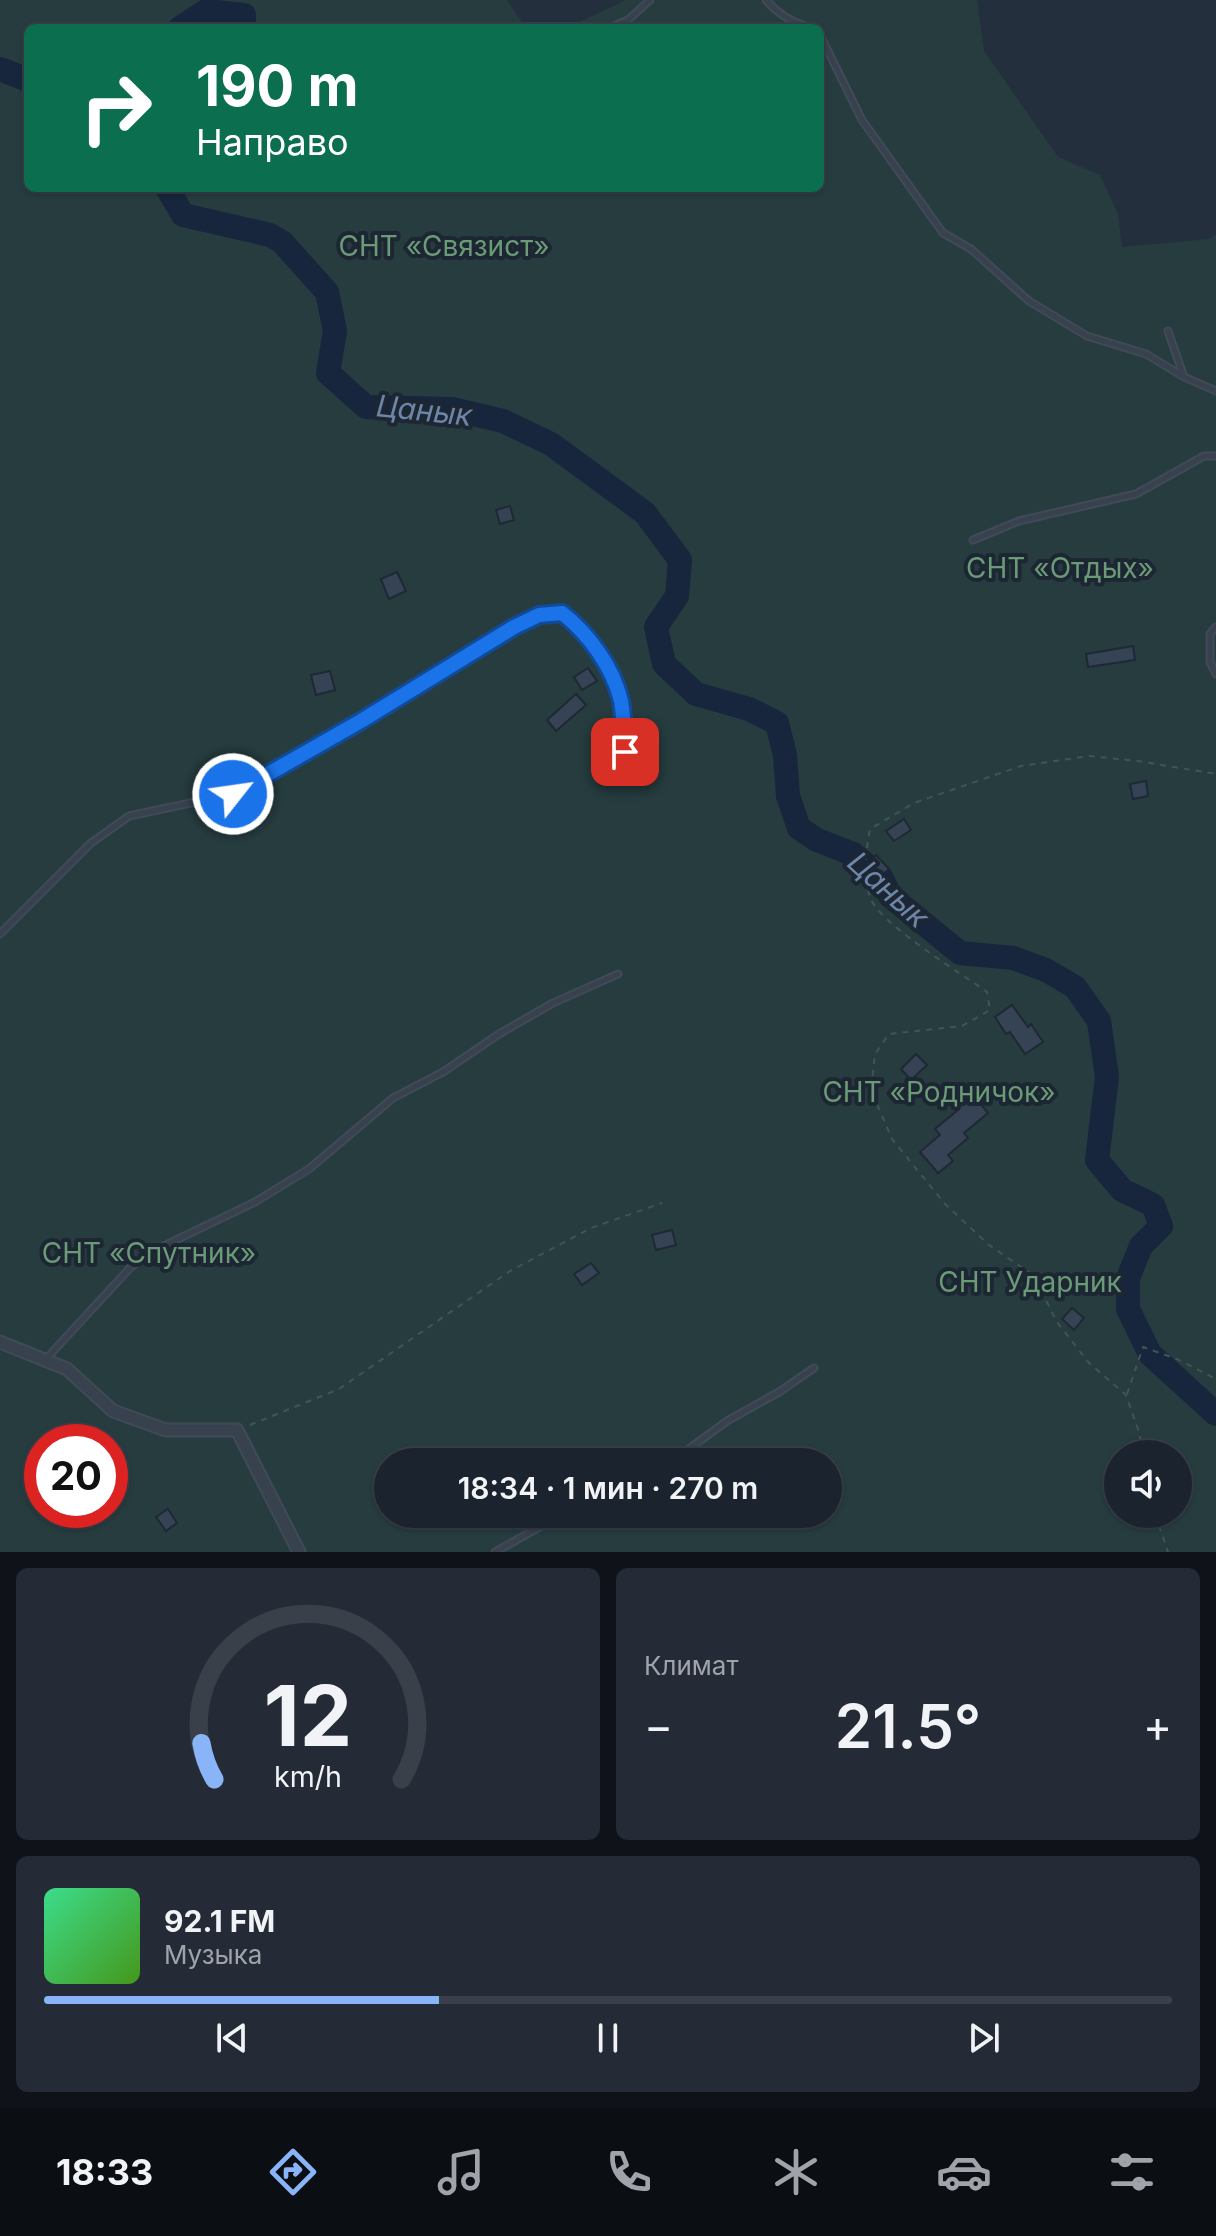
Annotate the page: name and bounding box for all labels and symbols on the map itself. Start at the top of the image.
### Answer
park label: СНТ «Связист» [338,229,550,263]
water label: Цанык [374,387,476,433]
park label: СНТ «Отдых» [966,551,1154,585]
pin [591,718,659,786]
position arrow [191,752,275,836]
water label: Цанык [841,844,938,936]
park label: СНТ «Родничок» [822,1075,1056,1109]
park label: СНТ «Спутник» [42,1236,256,1270]
park label: СНТ Ударник [938,1265,1122,1299]
speed limit sign: 20 [24,1424,128,1528]

